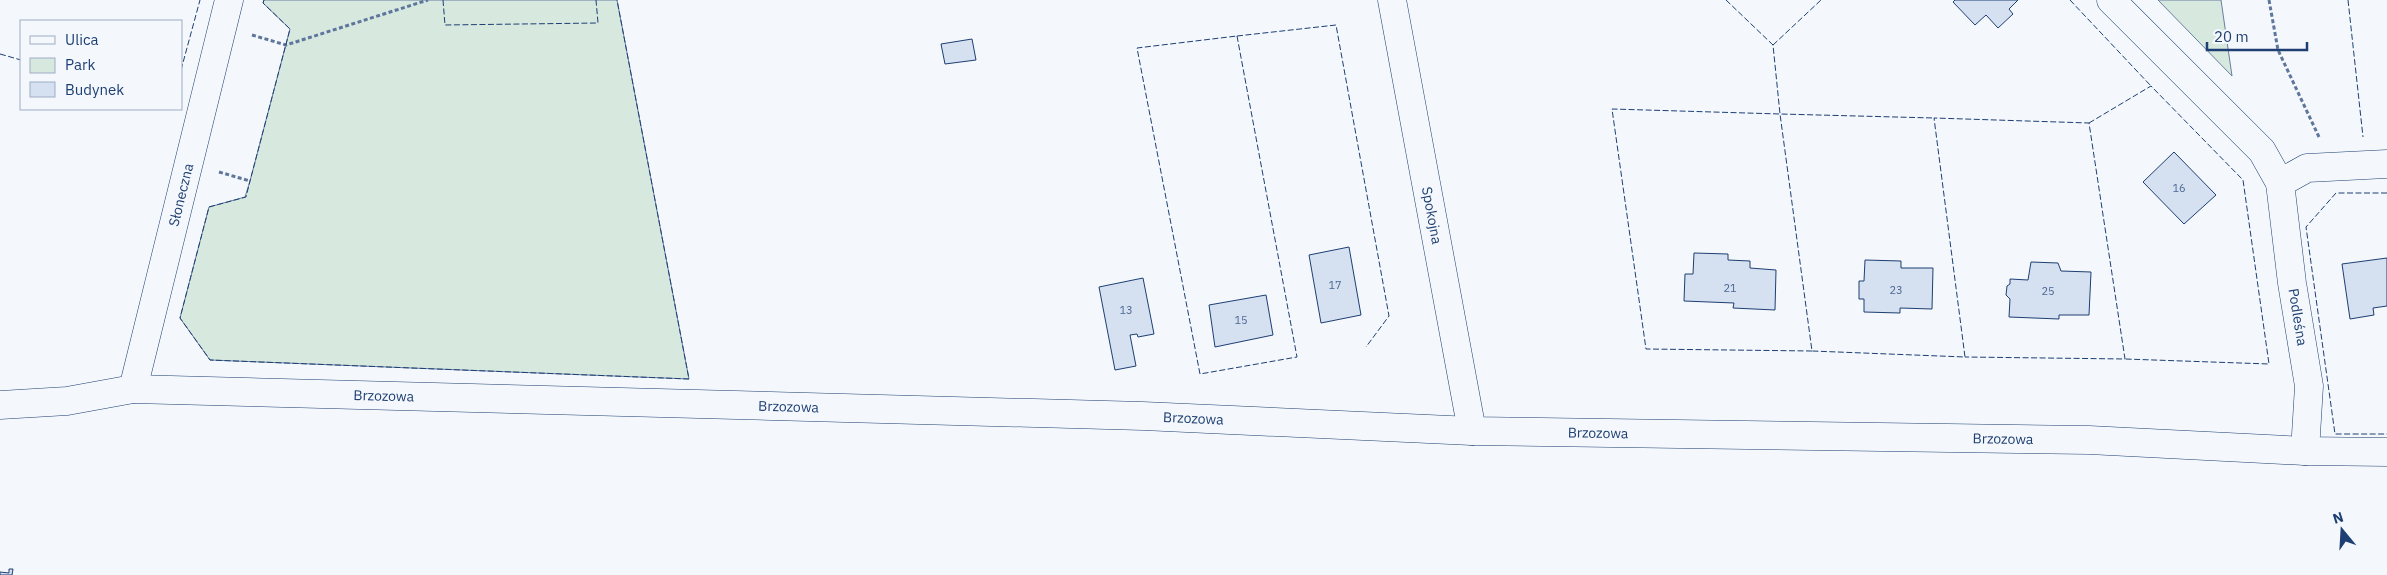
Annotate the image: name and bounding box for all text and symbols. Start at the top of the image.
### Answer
legend [20,20,182,110]
scale bar [2207,20,2307,52]
text: 20 m [2214,27,2249,46]
text: Ulica [65,30,99,49]
text: Park [65,55,95,74]
text: Budynek [65,80,124,99]
street label: Słoneczna [164,161,198,228]
house number: 16 [2172,181,2186,195]
street label: Spokojna [1418,185,1446,246]
house number: 17 [1328,278,1342,292]
house number: 21 [1723,281,1737,295]
house number: 23 [1889,283,1903,297]
house number: 25 [2041,284,2055,298]
street label: Podleśna [2285,287,2312,348]
house number: 13 [1119,303,1133,317]
house number: 15 [1234,313,1248,327]
street label: Brzozowa [353,386,415,406]
street label: Brzozowa [758,397,820,416]
street label: Brzozowa [1163,408,1225,429]
street label: Brzozowa [1568,423,1629,442]
street label: Brzozowa [1973,429,2034,448]
north arrow [2317,505,2367,555]
text: N [2330,508,2346,528]

